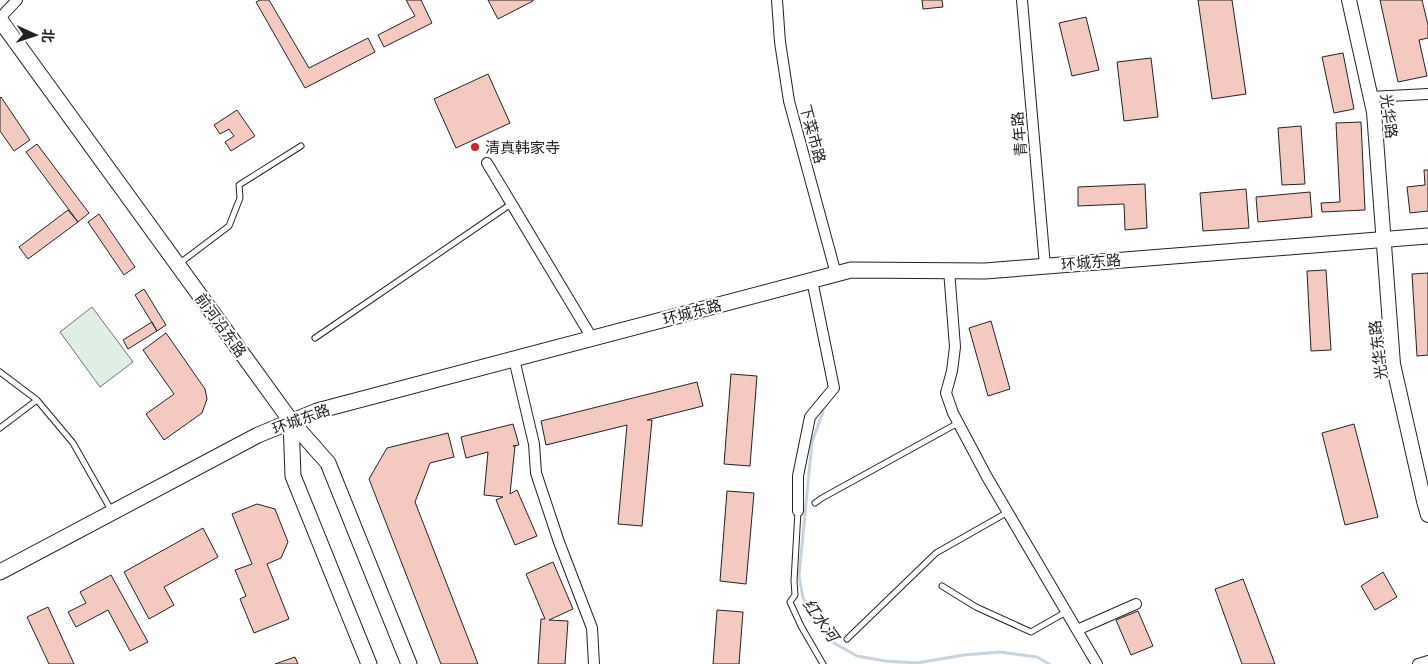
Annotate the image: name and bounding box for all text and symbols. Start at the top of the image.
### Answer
north arrow [10,10,60,60]
text: 北 [40,28,57,43]
street label: 光华路 [1376,92,1402,140]
street label: 下菜市路 [796,103,830,165]
street label: 青年路 [1008,111,1030,157]
place label: 清真韩家寺 [485,138,560,157]
marker: 清真韩家寺 [469,141,481,153]
street label: 环城东路 [1060,250,1122,274]
street label: 前河沿东路 [191,289,251,361]
street label: 环城东路 [661,295,723,329]
street label: 光华东路 [1365,319,1391,381]
street label: 环城东路 [270,400,332,438]
water label: 红水河 [799,595,845,648]

